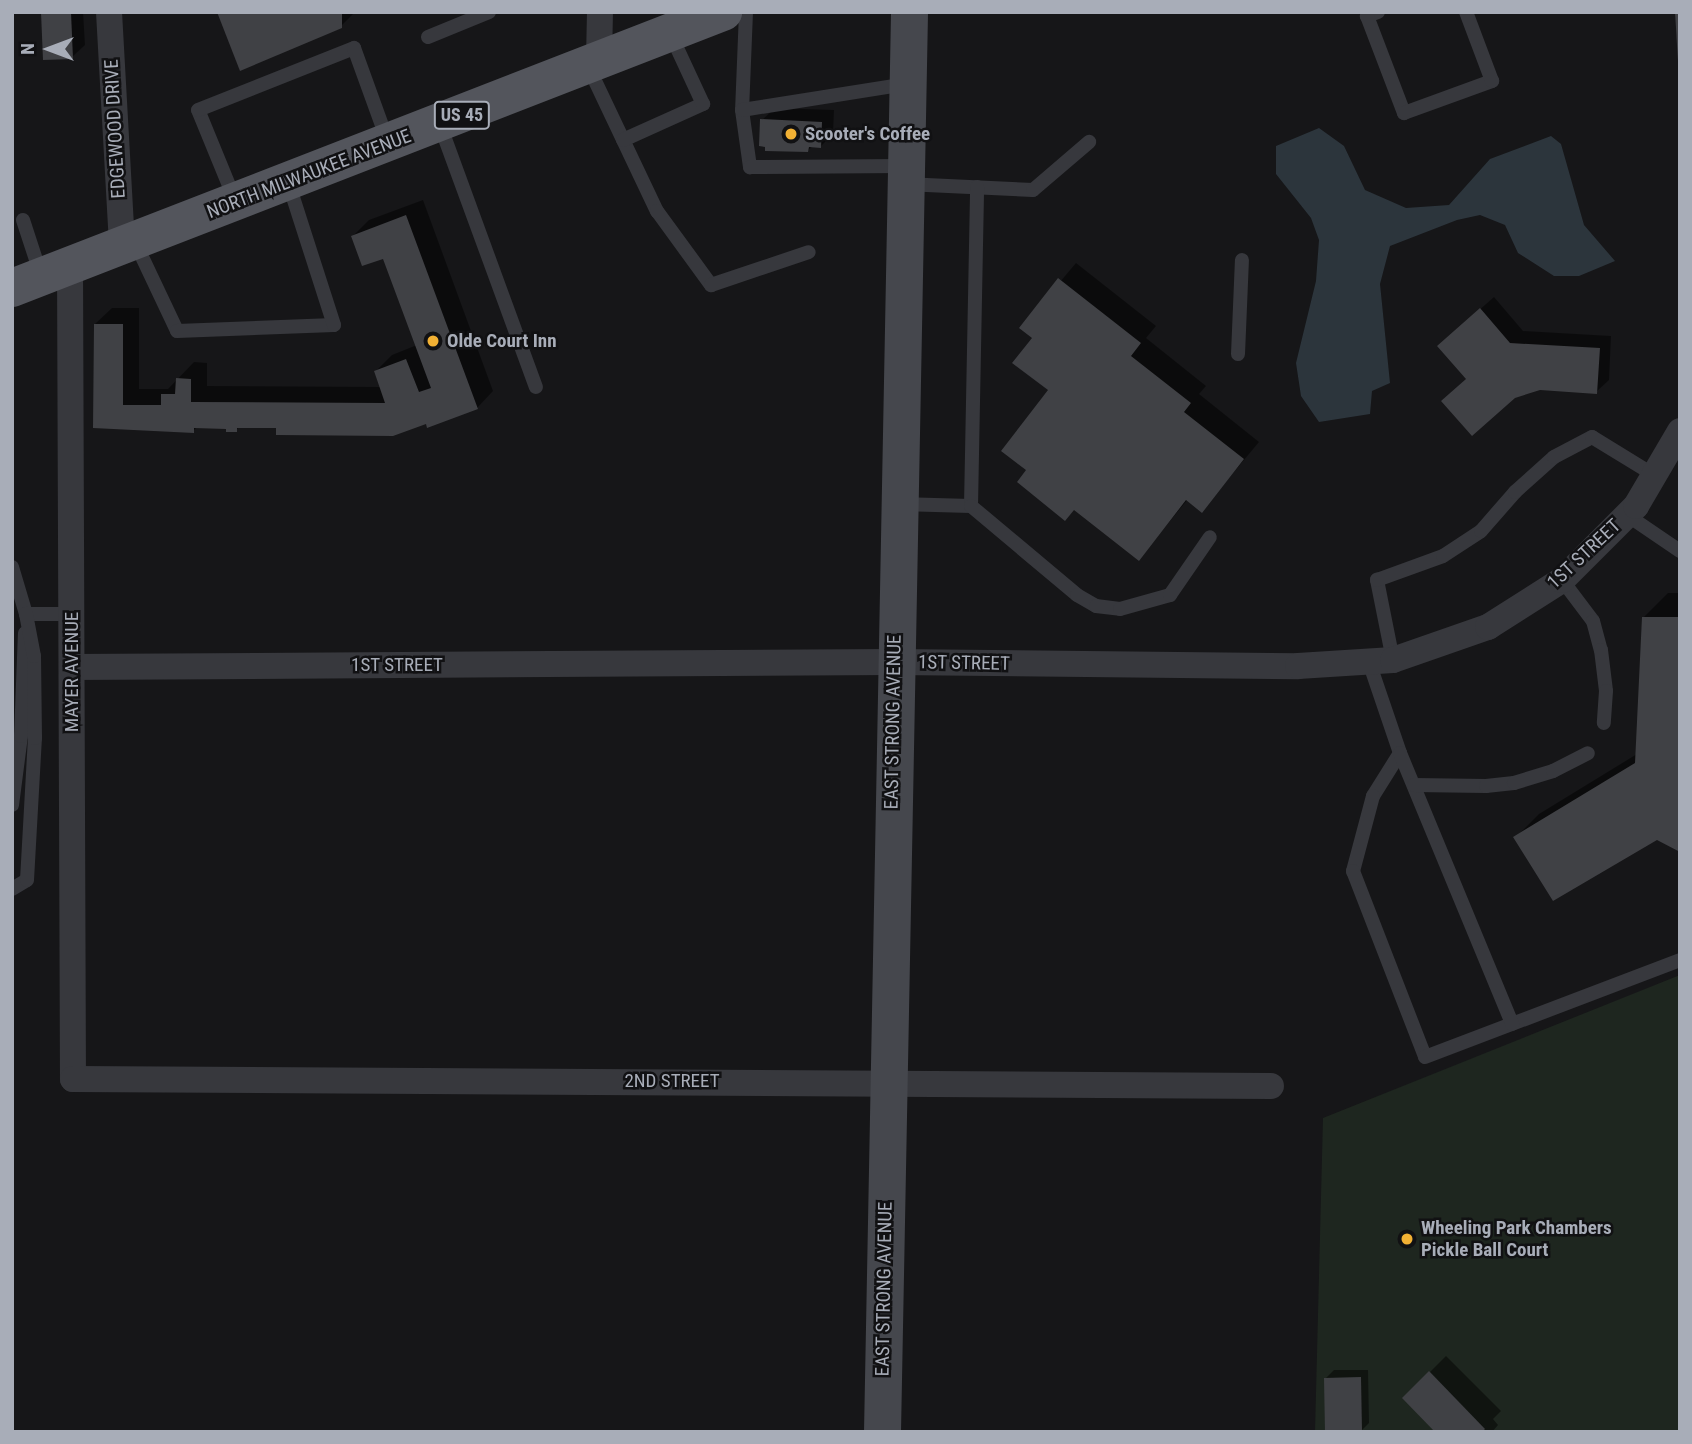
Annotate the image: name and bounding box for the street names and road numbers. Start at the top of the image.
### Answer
street label: EDGEWOOD DRIVE [100,59,130,199]
road number: US 45 [432,100,492,130]
street label: NORTH MILWAUKEE AVENUE [204,125,414,223]
street label: 1ST STREET [1542,514,1626,594]
street label: MAYER AVENUE [61,612,83,732]
street label: EAST STRONG AVENUE [880,634,906,810]
street label: 1ST STREET [918,651,1010,675]
street label: 1ST STREET [351,654,443,676]
street label: 2ND STREET [624,1070,720,1092]
street label: EAST STRONG AVENUE [871,1201,897,1377]

